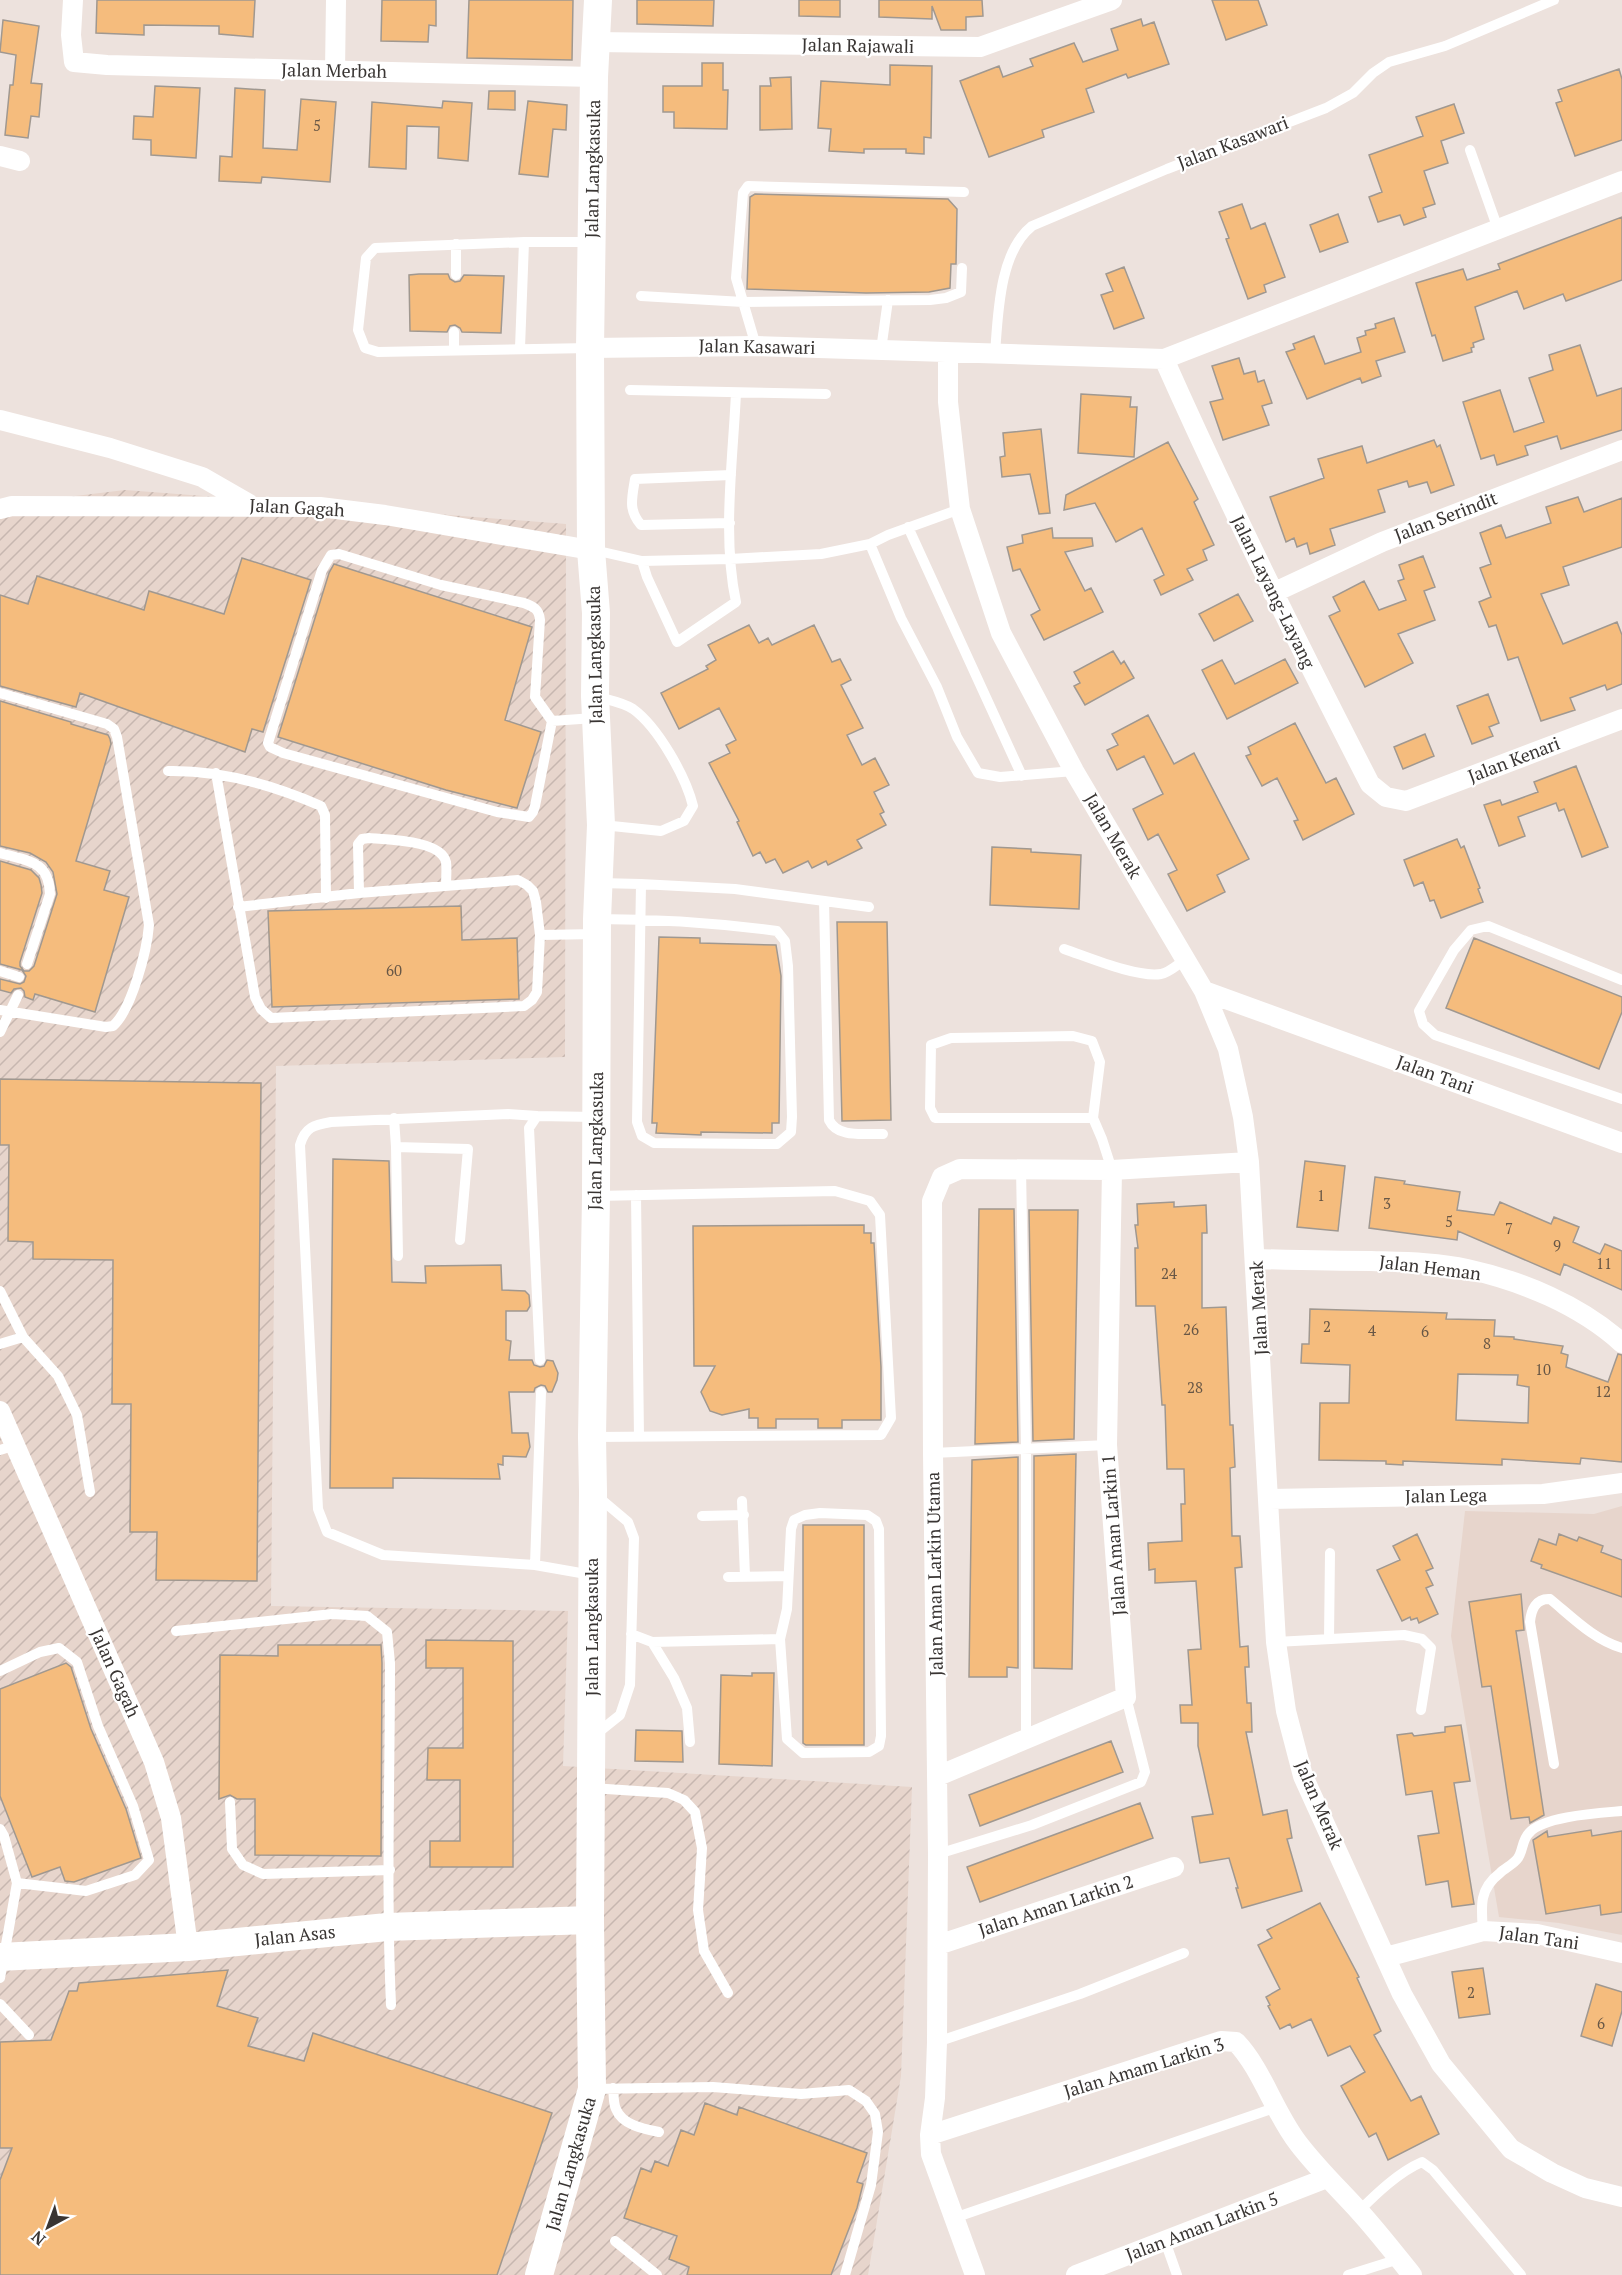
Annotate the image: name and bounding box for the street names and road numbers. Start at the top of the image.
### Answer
street label: Jalan Rajawali [801,32,915,58]
street label: Jalan Merbah [281,57,388,83]
street label: Jalan Langkasuka [579,99,605,239]
street label: Jalan Kasawari [1174,110,1292,174]
street label: Jalan Kasawari [698,333,816,359]
street label: Jalan Serindit [1391,485,1501,547]
street label: Jalan Gagah [249,493,346,522]
street label: Jalan Layang-Layang [1226,511,1322,672]
street label: Jalan Langkasuka [581,585,607,725]
street label: Jalan Kenari [1464,731,1563,788]
street label: Jalan Merak [1080,788,1148,883]
street label: Jalan Tani [1393,1049,1477,1099]
street label: Jalan Langkasuka [582,1071,608,1211]
street label: Jalan Heman [1378,1249,1483,1285]
street label: Jalan Merak [1244,1259,1272,1356]
street label: Jalan Aman Larkin 1 [1095,1454,1131,1617]
street label: Jalan Aman Larkin Utama [920,1472,948,1677]
street label: Jalan Lega [1405,1482,1487,1508]
street label: Jalan Langkasuka [579,1558,603,1696]
street label: Jalan Gagah [86,1624,146,1721]
street label: Jalan Merak [1290,1756,1350,1854]
street label: Jalan Aman Larkin 2 [975,1869,1136,1941]
street label: Jalan Asas [253,1919,337,1951]
street label: Jalan Tani [1498,1920,1581,1955]
street label: Jalan Amam Larkin 3 [1061,2031,1227,2103]
street label: Jalan Langkasuka [539,2094,601,2234]
street label: Jalan Aman Larkin 5 [1122,2186,1281,2266]

